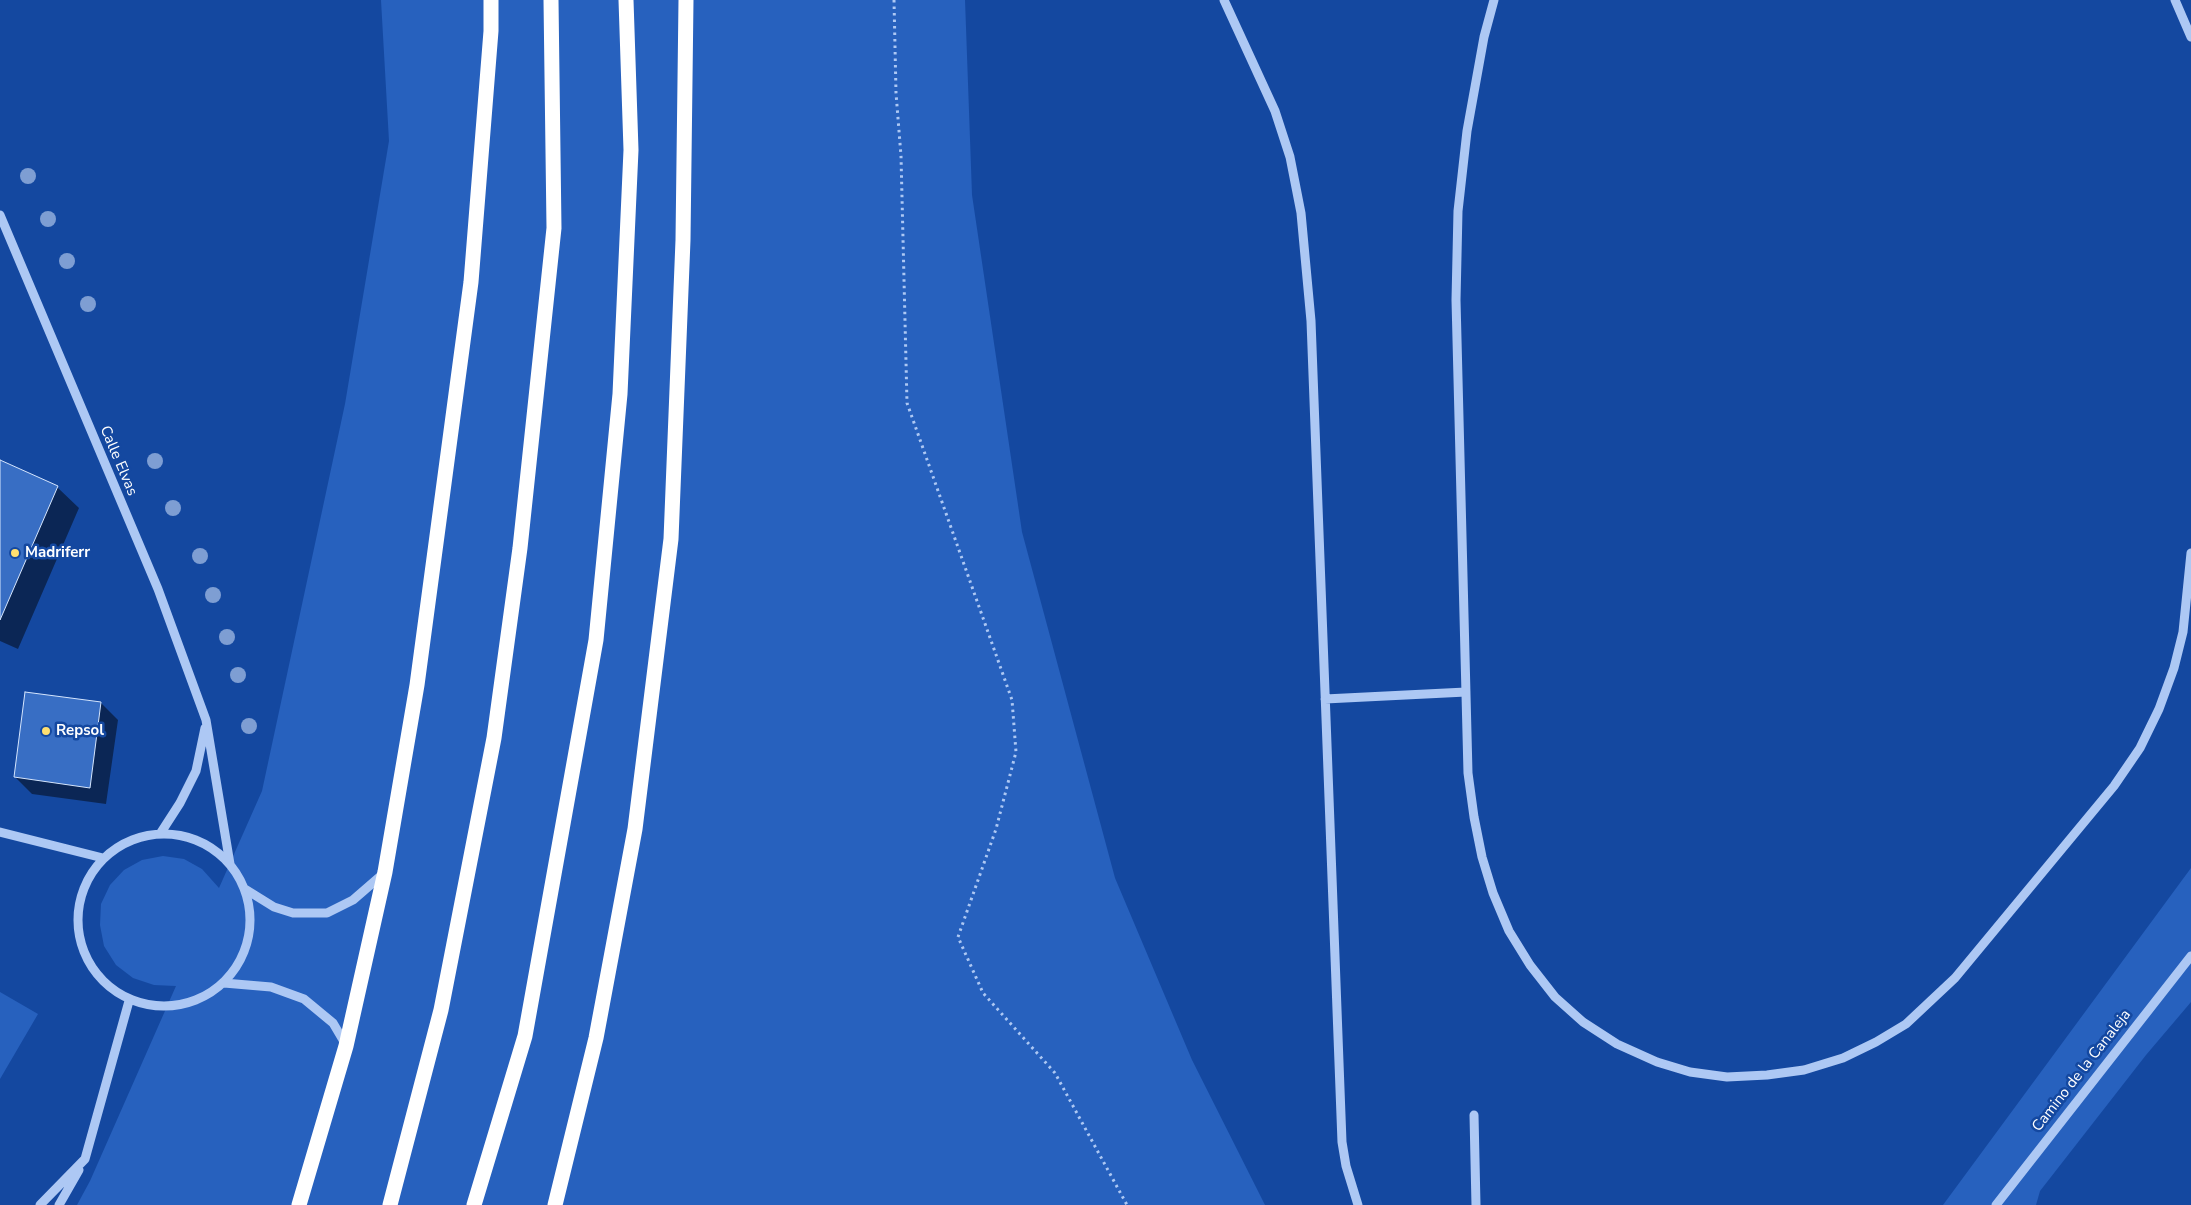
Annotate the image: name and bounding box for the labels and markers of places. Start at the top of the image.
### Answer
place label: Madriferr [25,544,90,562]
marker: Madriferr [9,547,21,559]
place label: Repsol [56,722,104,740]
marker: Repsol [40,725,52,737]

